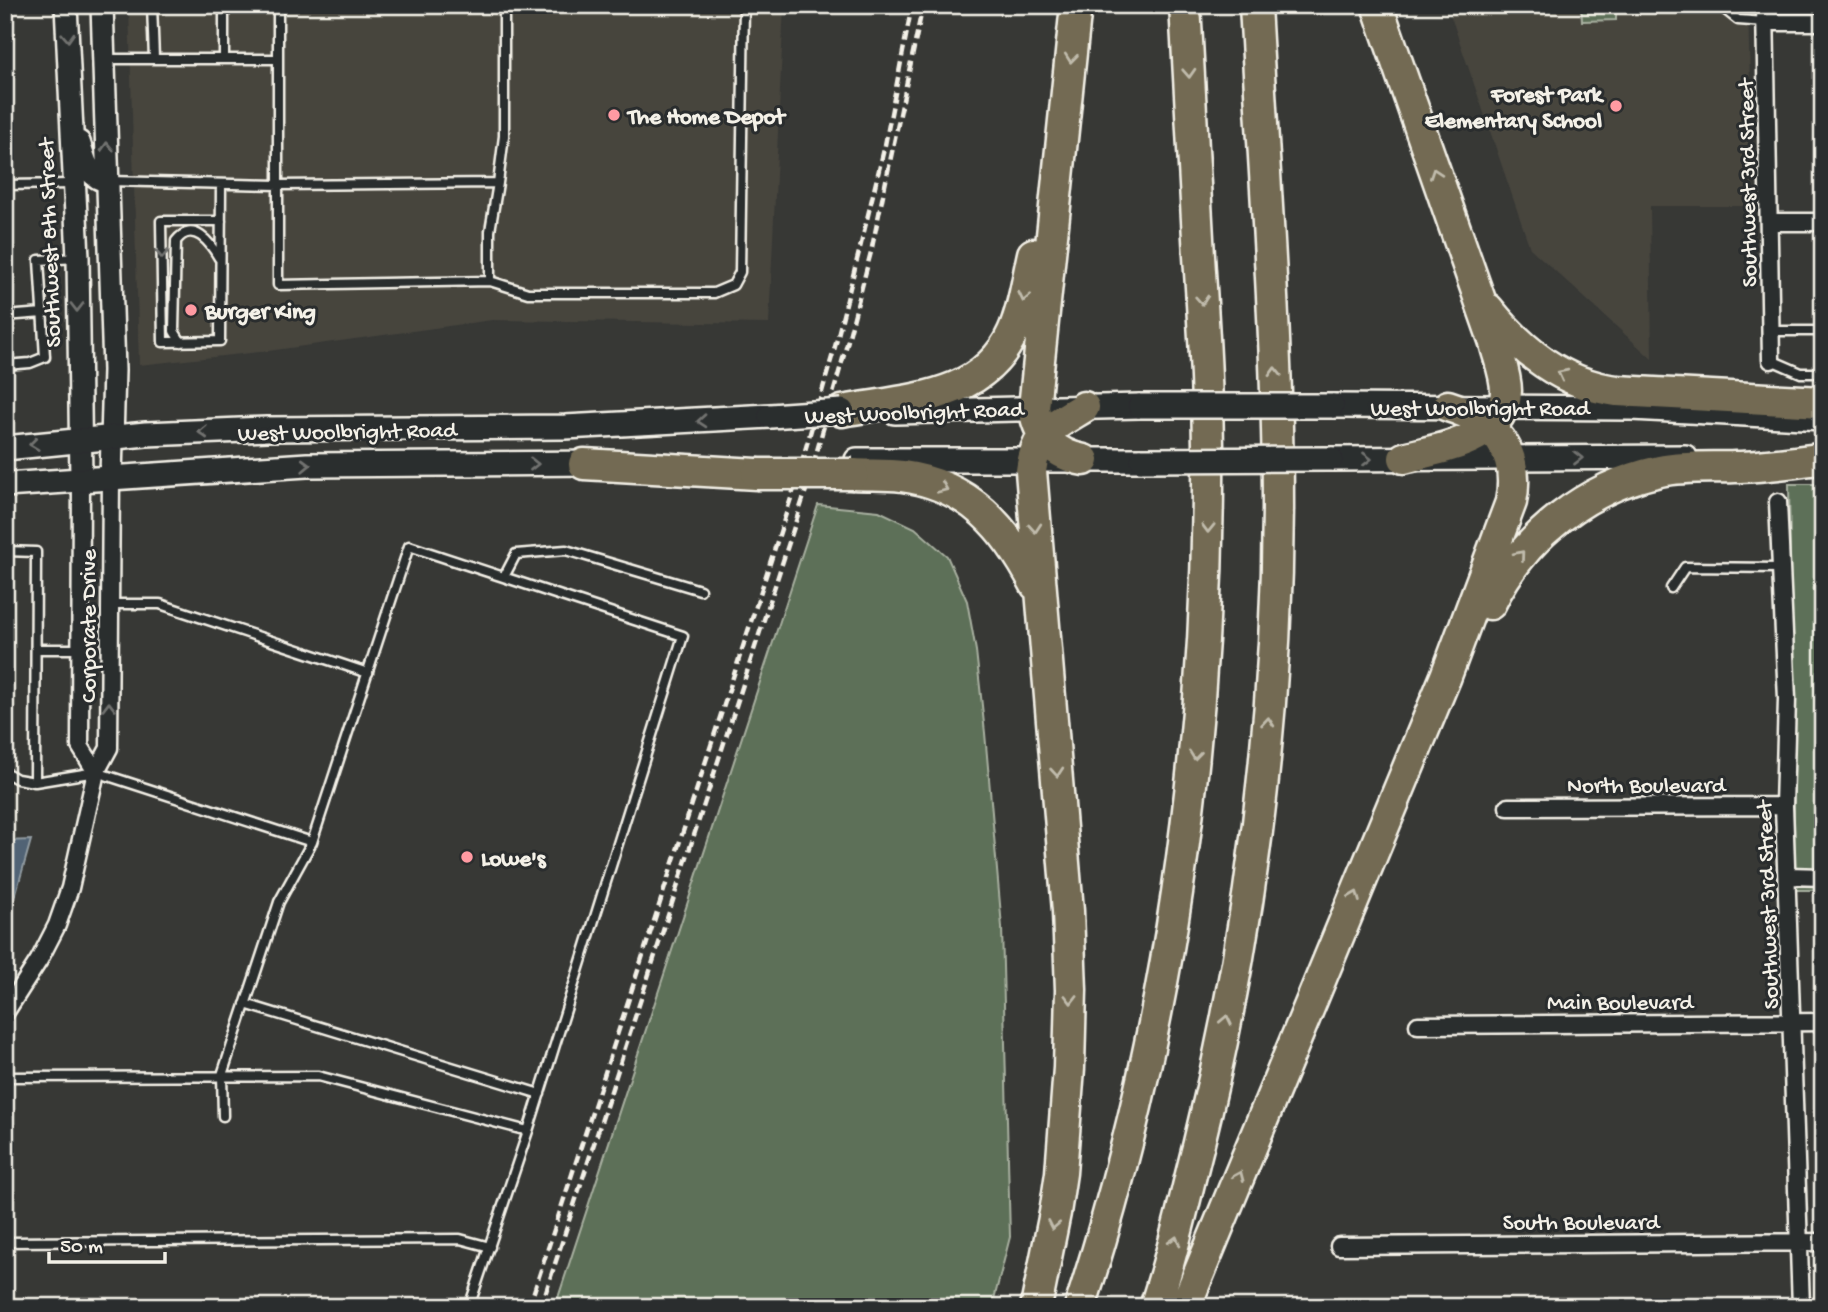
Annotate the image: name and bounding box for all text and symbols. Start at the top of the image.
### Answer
one-way arrow [61,32,76,43]
one-way arrow [1064,53,1079,64]
one-way arrow [1181,68,1196,79]
street label: Southwest 3rd Street [1734,77,1765,287]
place label: Forest Park Elementary School [1425,83,1605,136]
marker: Forest Park Elementary School [1608,98,1624,114]
place label: The Home Depot [626,105,787,132]
marker: The Home Depot [606,107,622,123]
street label: Southwest 8th Street [34,136,69,348]
one-way arrow [100,141,115,152]
one-way arrow [1429,167,1443,180]
one-way arrow [154,250,170,260]
one-way arrow [1017,291,1032,303]
one-way arrow [1194,295,1209,306]
place label: Burger King [204,300,316,327]
one-way arrow [69,302,85,313]
marker: Burger King [183,302,199,318]
one-way arrow [1268,367,1283,378]
one-way arrow [1557,368,1569,382]
street label: West Woolbright Road [804,397,1026,432]
street label: West Woolbright Road [1371,397,1591,424]
one-way arrow [696,413,707,428]
street label: West Woolbright Road [237,418,458,449]
one-way arrow [197,424,208,439]
one-way arrow [28,437,40,452]
one-way arrow [1573,450,1583,466]
one-way arrow [1363,451,1373,467]
one-way arrow [529,456,540,472]
one-way arrow [301,458,312,473]
one-way arrow [936,480,949,494]
one-way arrow [1027,523,1042,534]
one-way arrow [1200,523,1216,534]
street label: Corporate Drive [77,548,104,703]
one-way arrow [1512,551,1524,564]
one-way arrow [101,701,117,712]
one-way arrow [1260,716,1275,727]
one-way arrow [1188,750,1203,761]
one-way arrow [1049,766,1064,777]
street label: North Boulevard [1567,774,1727,801]
street label: Southwest 3rd Street [1752,799,1787,1010]
place label: Lowe's [481,847,547,874]
marker: Lowe's [459,849,475,865]
one-way arrow [1347,891,1361,903]
street label: Main Boulevard [1547,991,1695,1018]
one-way arrow [1063,994,1079,1004]
one-way arrow [1218,1014,1233,1026]
one-way arrow [1231,1171,1245,1183]
street label: South Boulevard [1503,1211,1661,1238]
one-way arrow [1046,1219,1061,1231]
scale bar [49,1221,164,1265]
text: 50 m [60,1236,103,1261]
one-way arrow [1166,1236,1181,1248]

